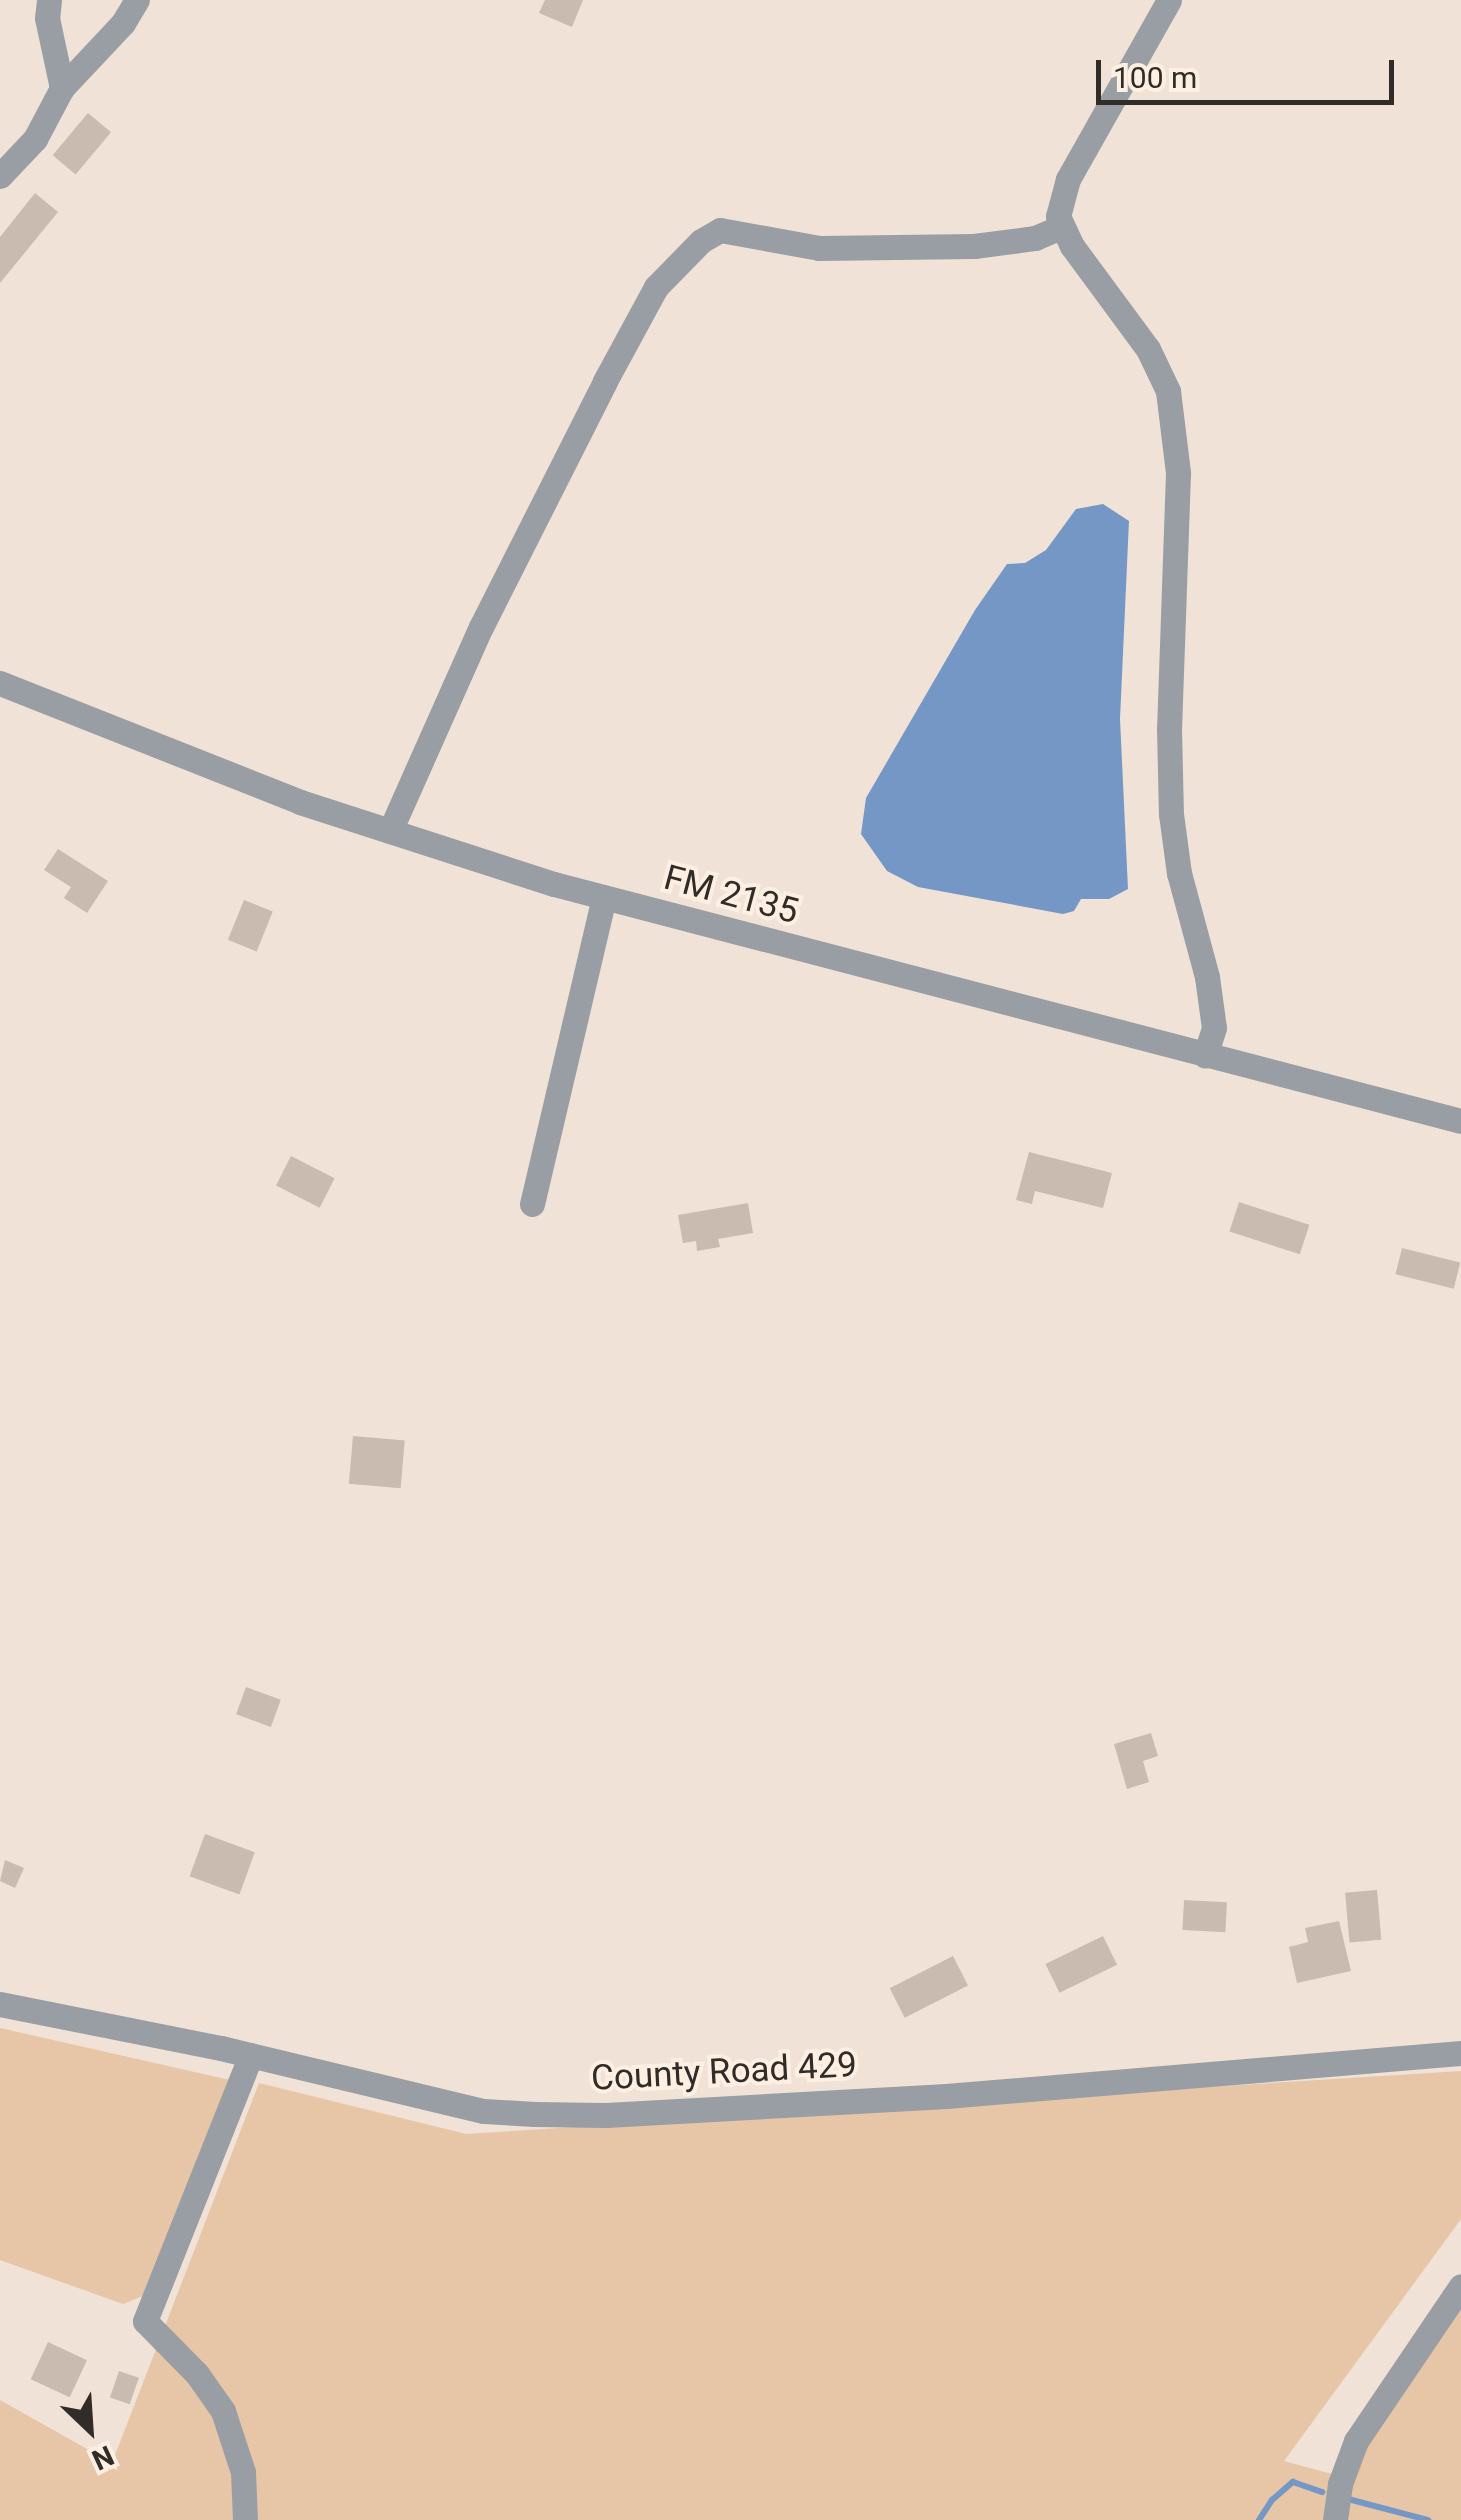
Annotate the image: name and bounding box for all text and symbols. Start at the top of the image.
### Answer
scale bar [1101,40,1398,102]
text: 100 m [1113,60,1197,95]
street label: FM 2135 [659,857,803,933]
street label: County Road 429 [590,2044,858,2100]
north arrow [40,2380,140,2480]
text: N [87,2439,119,2477]

